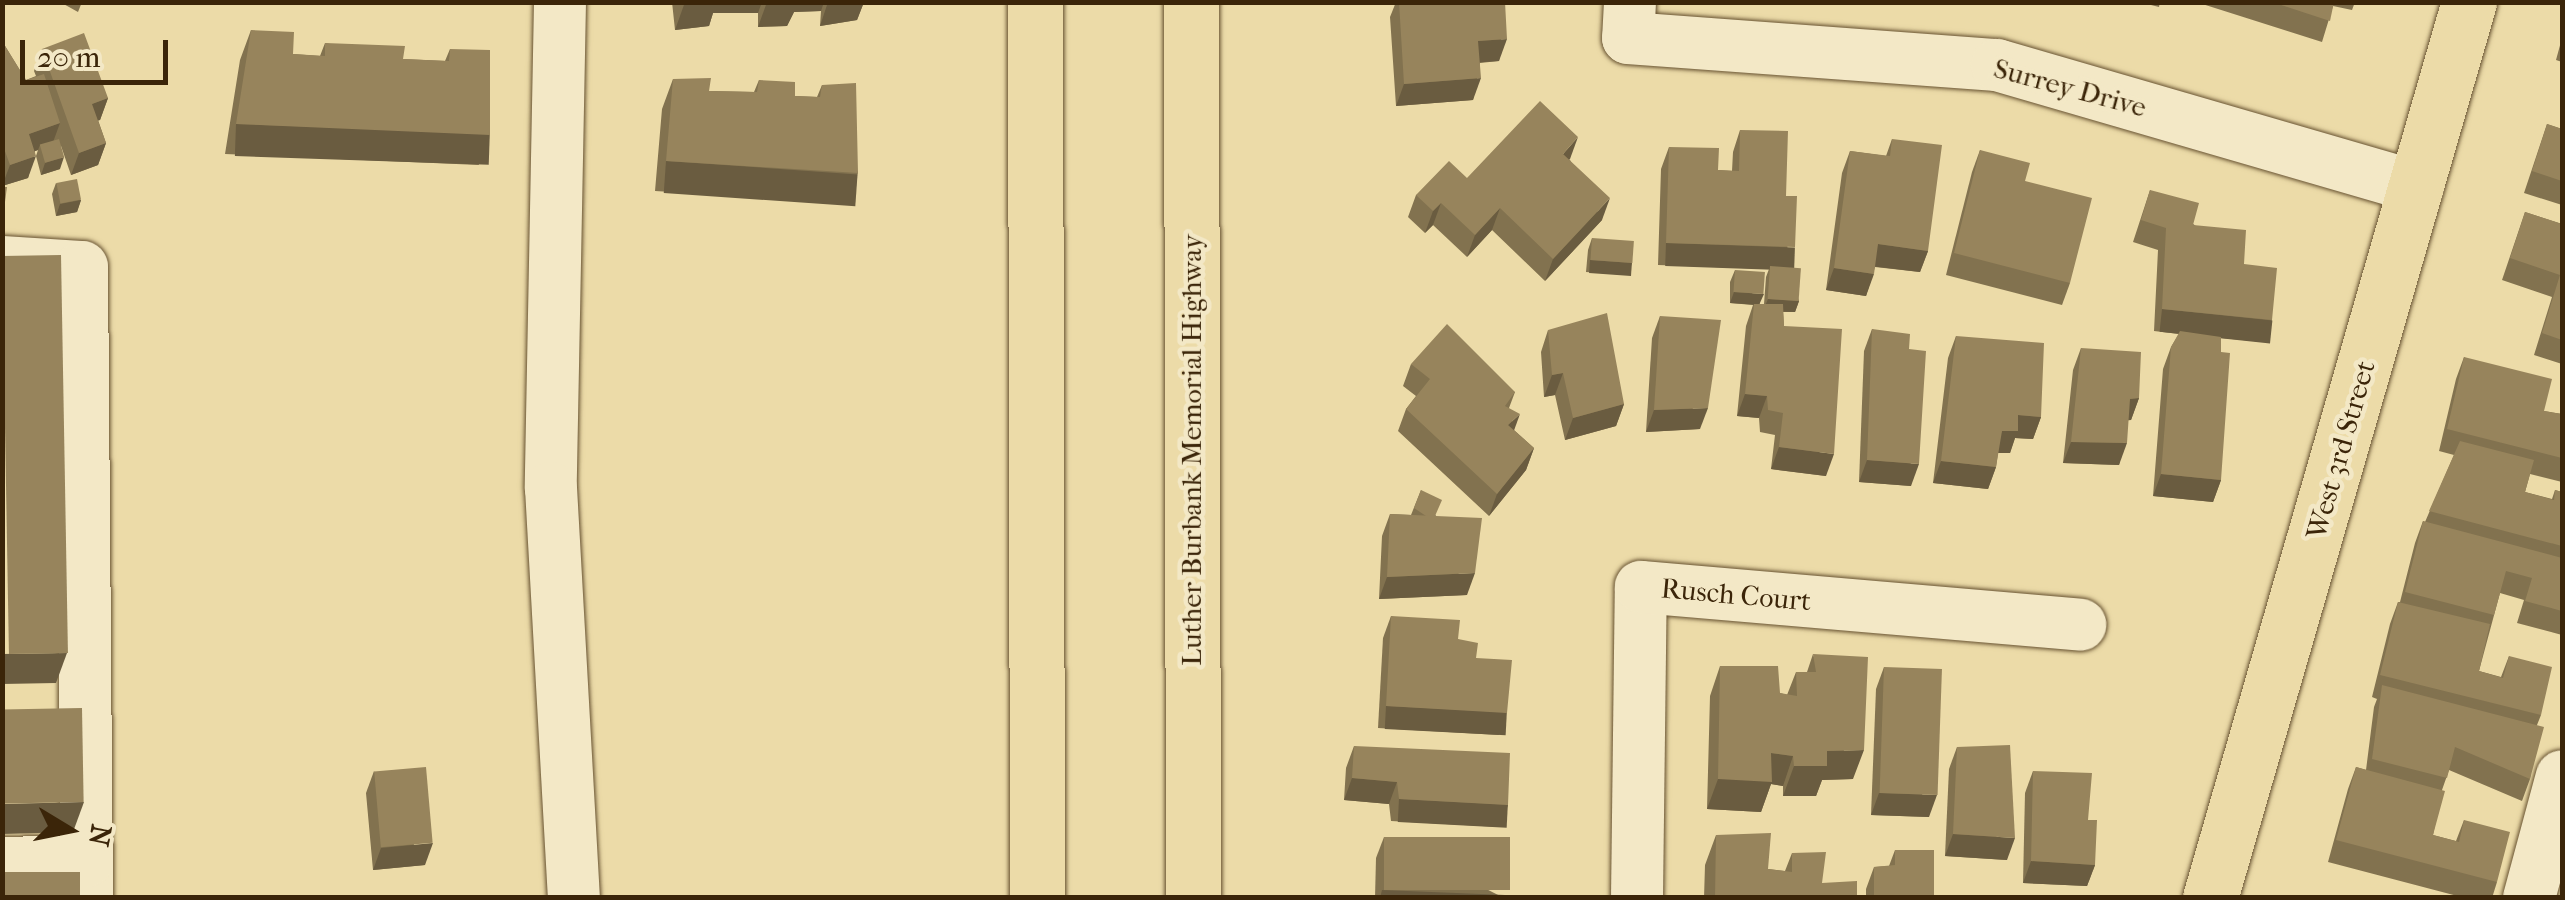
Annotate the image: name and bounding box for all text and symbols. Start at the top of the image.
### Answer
scale bar [25,20,172,82]
text: 20 m [37,40,100,75]
street label: Surrey Drive [1990,52,2150,124]
street label: Luther Burbank Memorial Highway [1175,234,1209,666]
street label: West 3rd Street [2299,357,2383,543]
street label: Rusch Court [1659,572,1813,618]
north arrow [20,780,120,880]
text: N [82,822,118,849]

